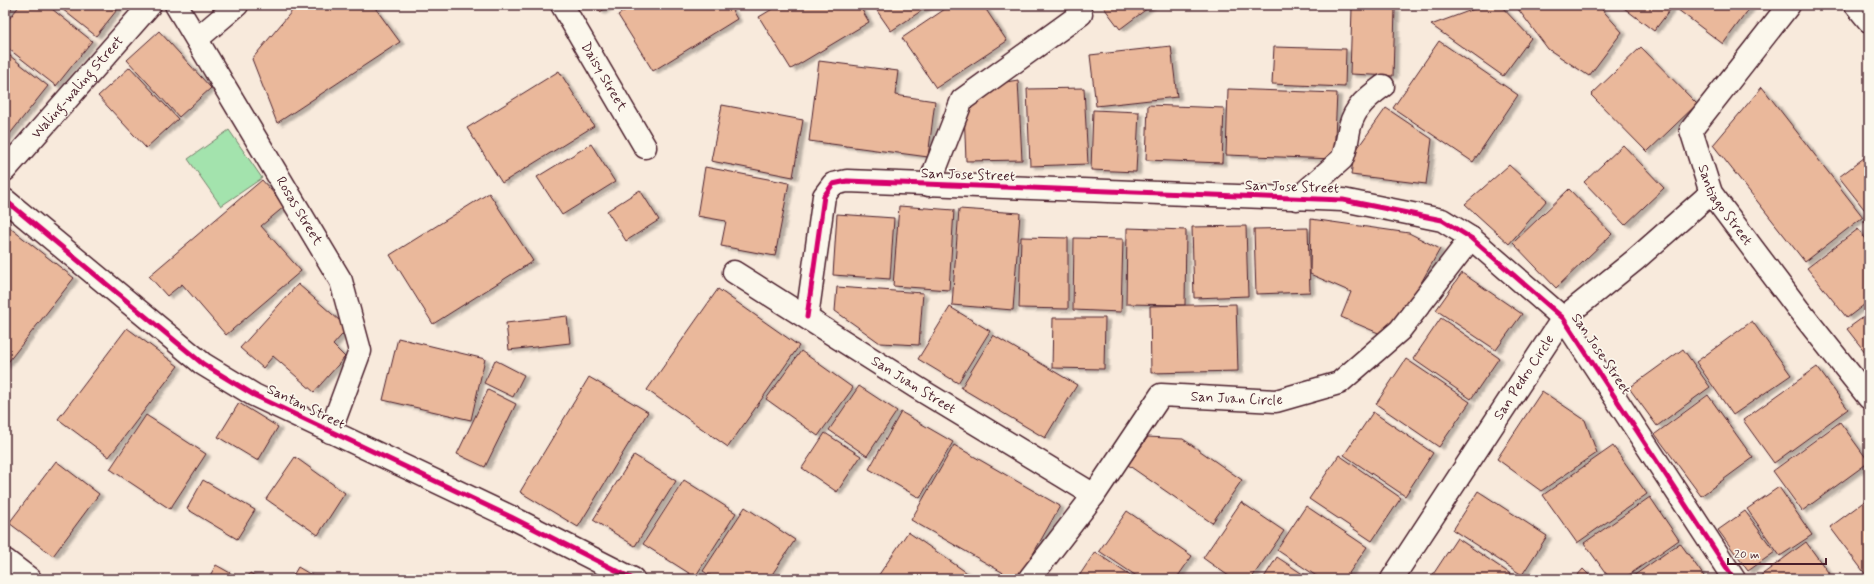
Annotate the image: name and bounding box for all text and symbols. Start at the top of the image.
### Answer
street label: Waling-waling Street [28,32,128,143]
street label: Daisy Street [577,39,631,115]
street label: Santiago Street [1694,162,1756,249]
street label: San Jose Street [921,164,1015,186]
street label: Rosas Street [272,173,327,249]
street label: San Jose Street [1245,176,1339,198]
street label: San Jose Street [1567,310,1635,398]
street label: San Pedro Circle [1490,331,1559,423]
street label: San Juan Street [868,352,959,418]
street label: Santan Street [264,380,348,434]
street label: San Juan Circle [1190,388,1285,410]
scale bar [1728,540,1826,566]
text: 20 m [1734,547,1760,563]

